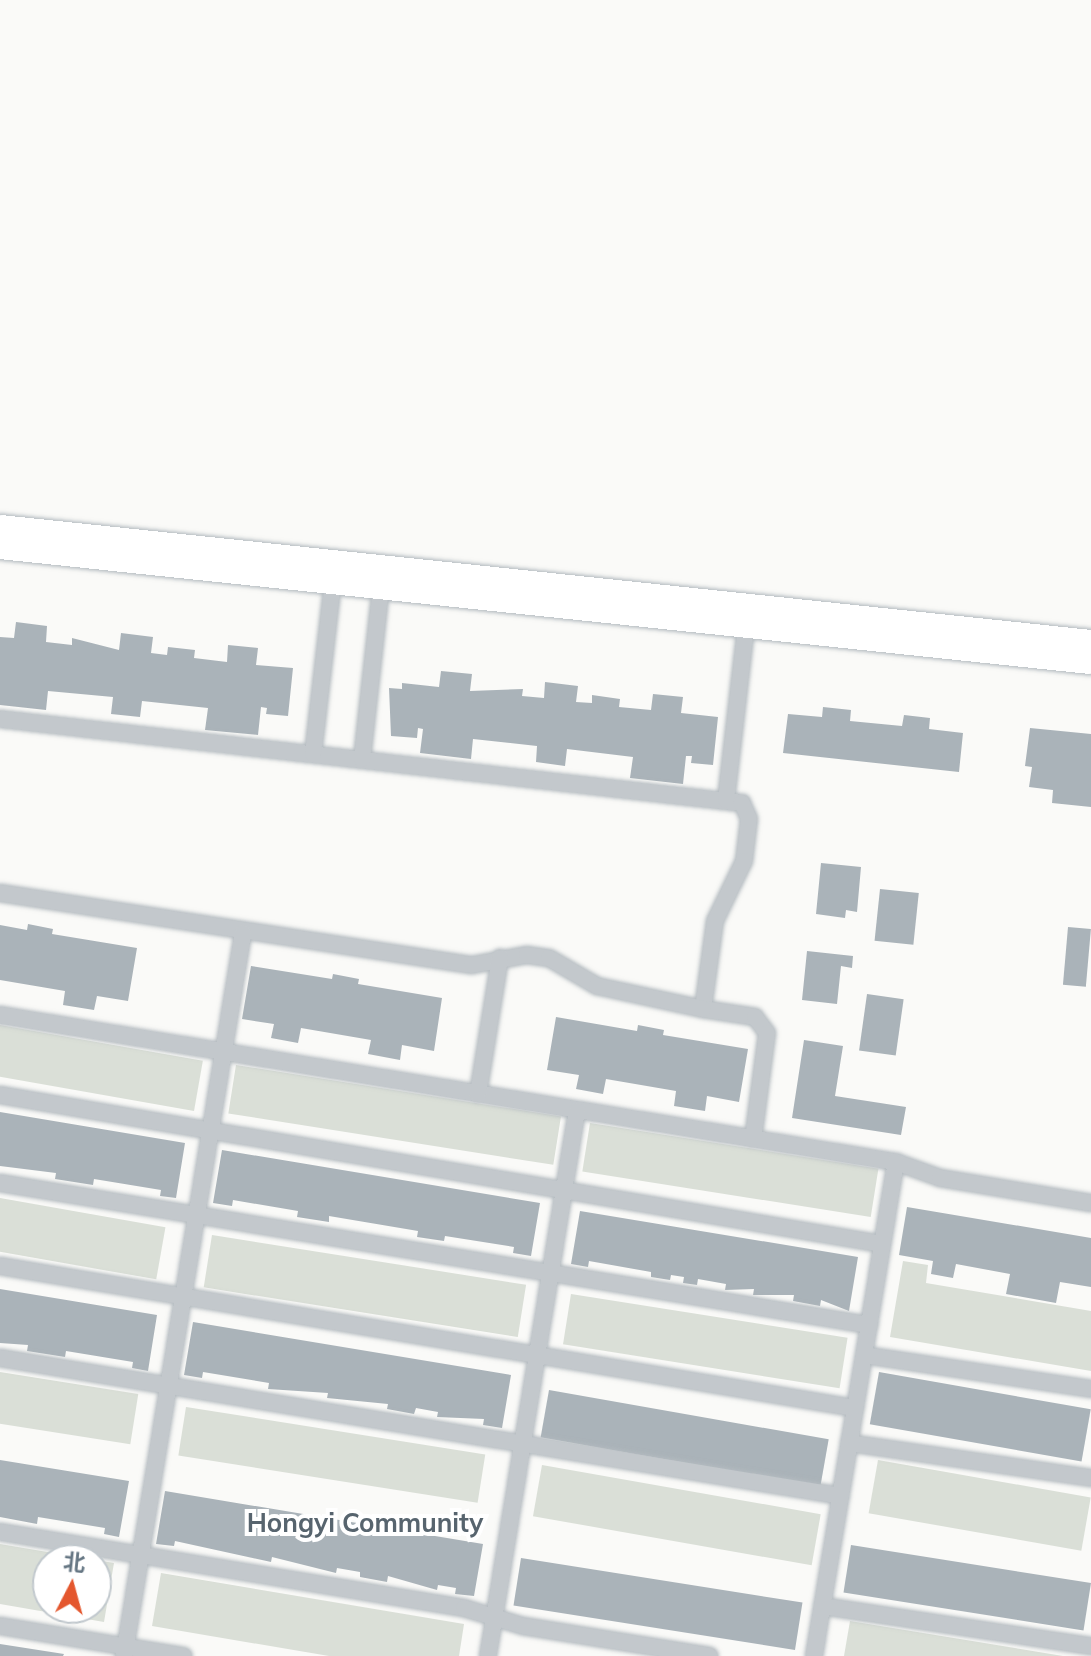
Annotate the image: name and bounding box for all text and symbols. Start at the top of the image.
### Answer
district label: Hongyi Community [247,1507,483,1539]
north arrow [32,1544,112,1624]
text: 北 [62,1547,87,1577]

